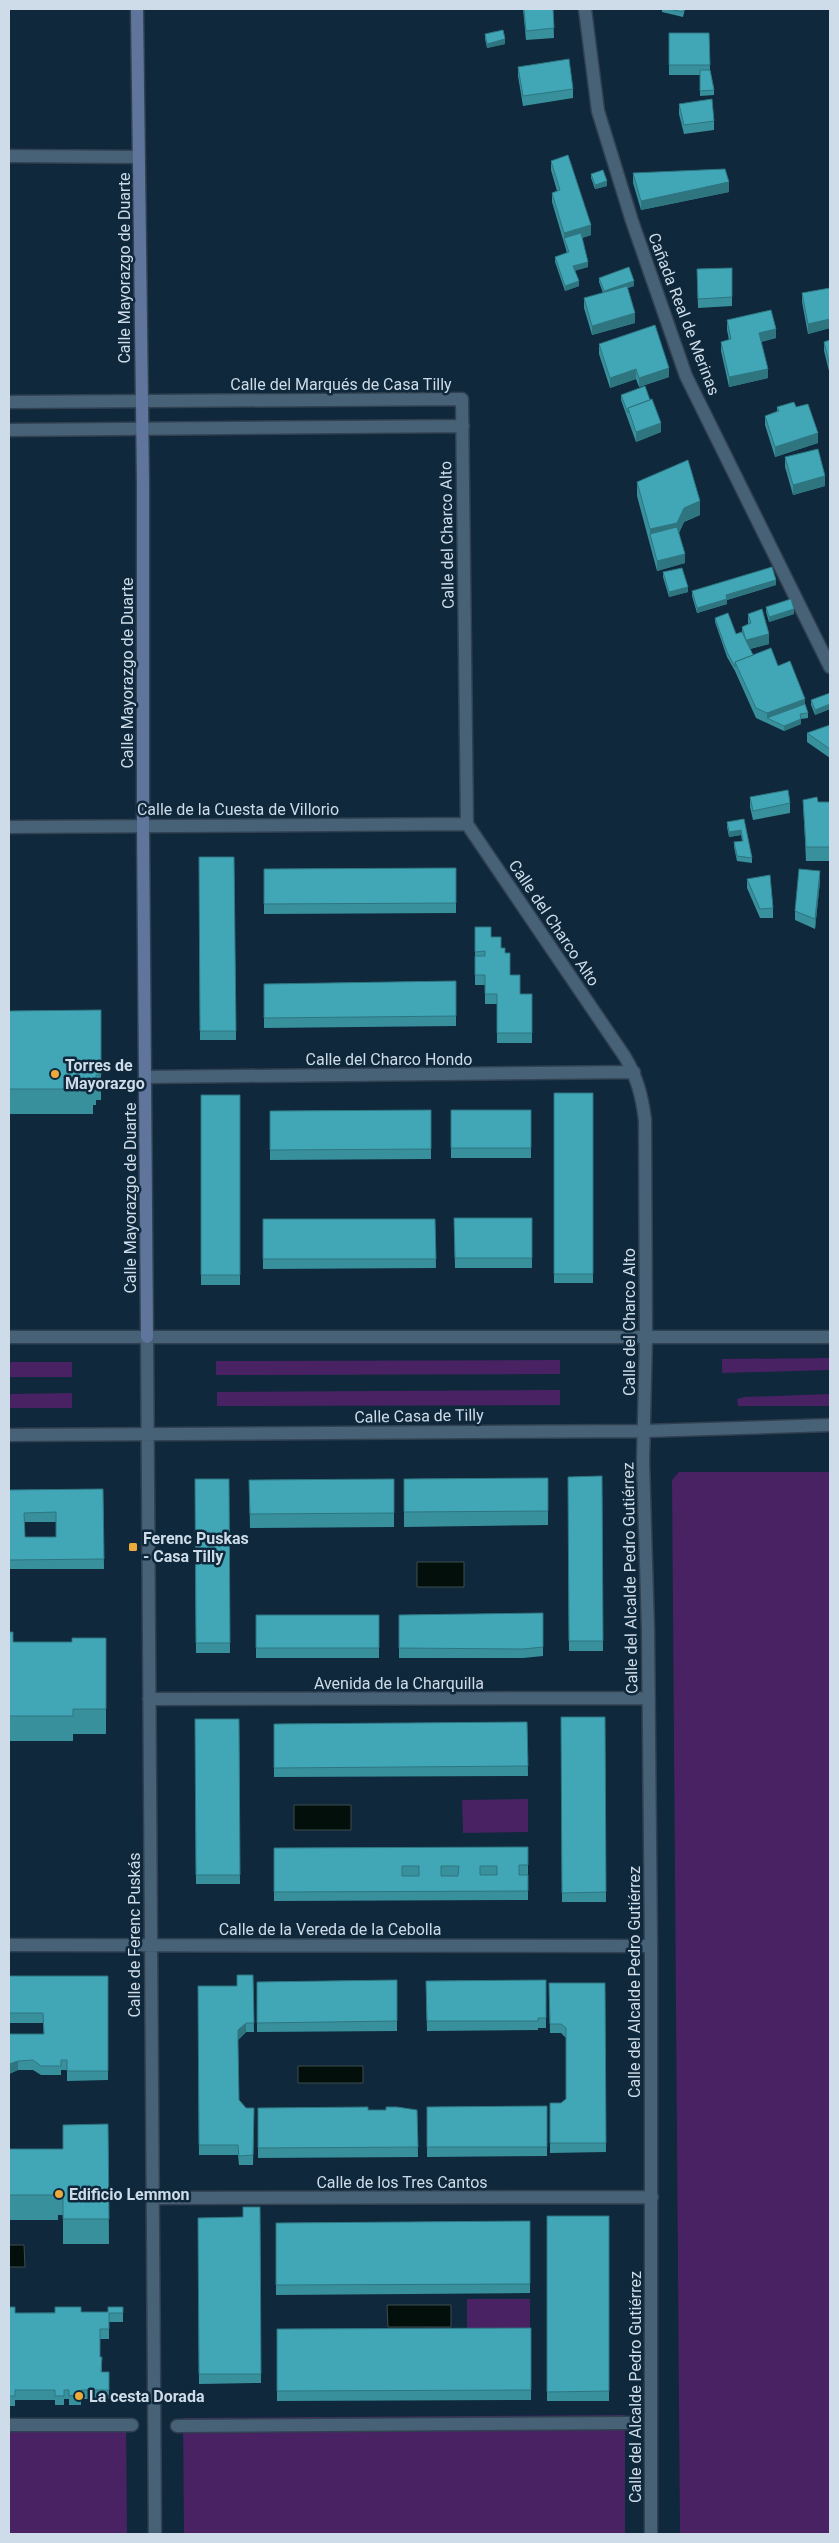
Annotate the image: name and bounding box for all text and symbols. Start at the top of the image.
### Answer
street label: Calle Mayorazgo de Duarte [115,172,134,364]
street label: Cañada Real de Merinas [644,230,724,398]
street label: Calle del Marqués de Casa Tilly [230,375,452,394]
street label: Calle del Charco Alto [436,461,458,609]
street label: Calle Mayorazgo de Duarte [118,577,137,769]
street label: Calle de la Cuesta de Villorio [137,800,339,819]
street label: Calle del Charco Alto [505,856,603,990]
street label: Calle del Charco Hondo [306,1050,472,1069]
place label: Torres de Mayorazgo [65,1056,145,1093]
marker: Torres de Mayorazgo [49,1068,61,1080]
street label: Calle Mayorazgo de Duarte [121,1102,140,1294]
street label: Calle del Charco Alto [620,1248,639,1396]
street label: Calle Casa de Tilly [354,1405,484,1427]
street label: Calle del Alcalde Pedro Gutiérrez [618,1462,642,1694]
place label: Ferenc Puskas - Casa Tilly [143,1529,249,1566]
marker: Ferenc Puskas - Casa Tilly [127,1541,139,1553]
street label: Avenida de la Charquilla [314,1674,484,1693]
street label: Calle de Ferenc Puskás [125,1852,144,2018]
street label: Calle del Alcalde Pedro Gutiérrez [625,1866,644,2098]
street label: Calle de la Vereda de la Cebolla [219,1920,441,1939]
street label: Calle de los Tres Cantos [316,2173,488,2192]
place label: Edificio Lemmon [69,2185,189,2204]
marker: Edificio Lemmon [53,2188,65,2200]
street label: Calle del Alcalde Pedro Gutiérrez [626,2271,645,2503]
place label: La cesta Dorada [89,2387,205,2406]
marker: La cesta Dorada [73,2390,85,2402]

